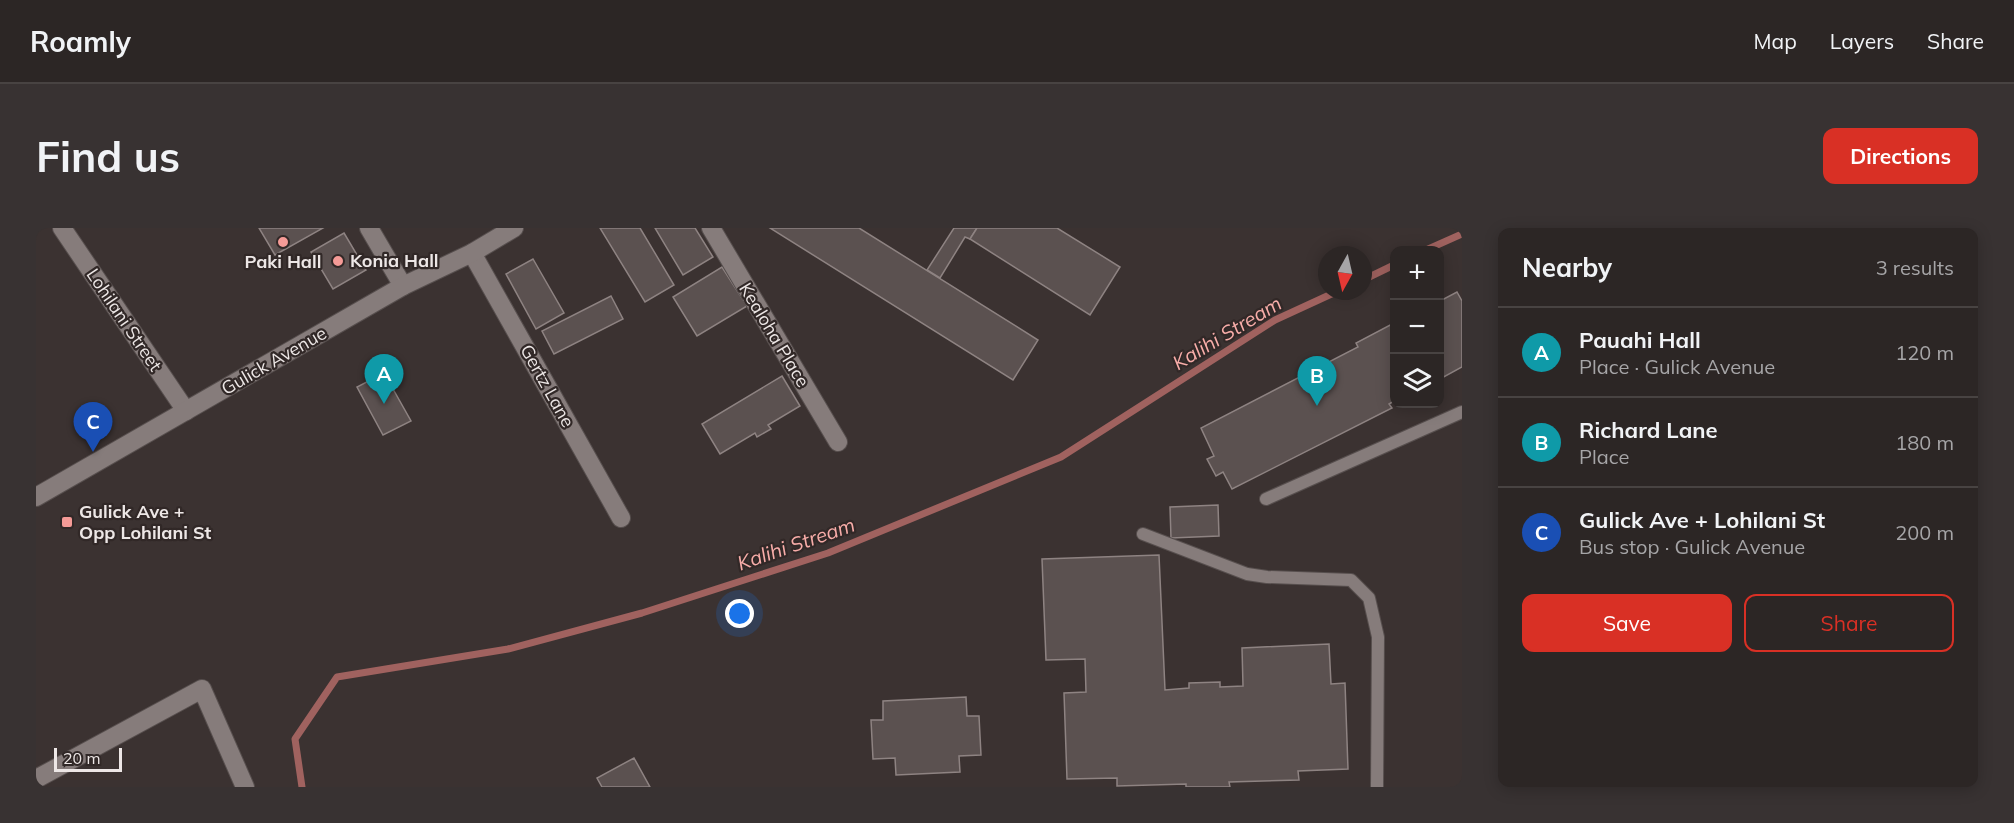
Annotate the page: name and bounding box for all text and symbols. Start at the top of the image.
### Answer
text: Roamly [30,24,131,59]
text: Map [1754,28,1797,54]
text: Layers [1830,28,1894,54]
text: Share [1927,28,1984,54]
button: Directions [1823,128,1978,184]
text: Find us [36,130,180,183]
marker: Paki Hall [276,235,290,249]
north arrow [1318,246,1372,300]
map controls [1390,246,1444,408]
button: + [1390,246,1444,300]
place label: Konia Hall [350,249,439,272]
place label: Paki Hall [245,250,321,273]
text: Nearby [1522,251,1612,284]
marker: Konia Hall [331,254,345,268]
text: 3 results [1876,255,1954,280]
street label: Lohilani Street [82,264,167,376]
street label: Kealoha Place [734,278,815,391]
water label: Kalihi Stream [1168,290,1286,375]
button: − [1390,300,1444,354]
street label: Gulick Avenue [217,321,330,400]
text: Pauahi Hall [1579,326,1701,354]
street label: Gertz Lane [515,340,580,431]
text: A [1534,340,1549,365]
text: 120 m [1895,340,1954,365]
pin: A [364,354,404,404]
button: layers [1390,354,1444,408]
text: Place · Gulick Avenue [1579,354,1775,379]
pin: B [1298,356,1336,406]
pin: C [74,402,112,452]
text: Richard Lane [1579,416,1718,444]
text: B [1535,430,1548,455]
text: 180 m [1895,430,1954,455]
text: Place [1579,444,1629,469]
place label: Gulick Ave + Opp Lohilani St [79,500,211,544]
text: Gulick Ave + Lohilani St [1579,506,1825,534]
water label: Kalihi Stream [734,512,858,575]
marker: Gulick Ave + Opp Lohilani St [60,515,74,529]
text: C [1535,520,1548,545]
text: 200 m [1895,520,1954,545]
text: Bus stop · Gulick Avenue [1579,534,1805,559]
button: Save [1522,594,1732,652]
button: Share [1744,594,1954,652]
your location [725,599,754,628]
scale bar [54,745,122,772]
text: 20 m [63,748,100,768]

